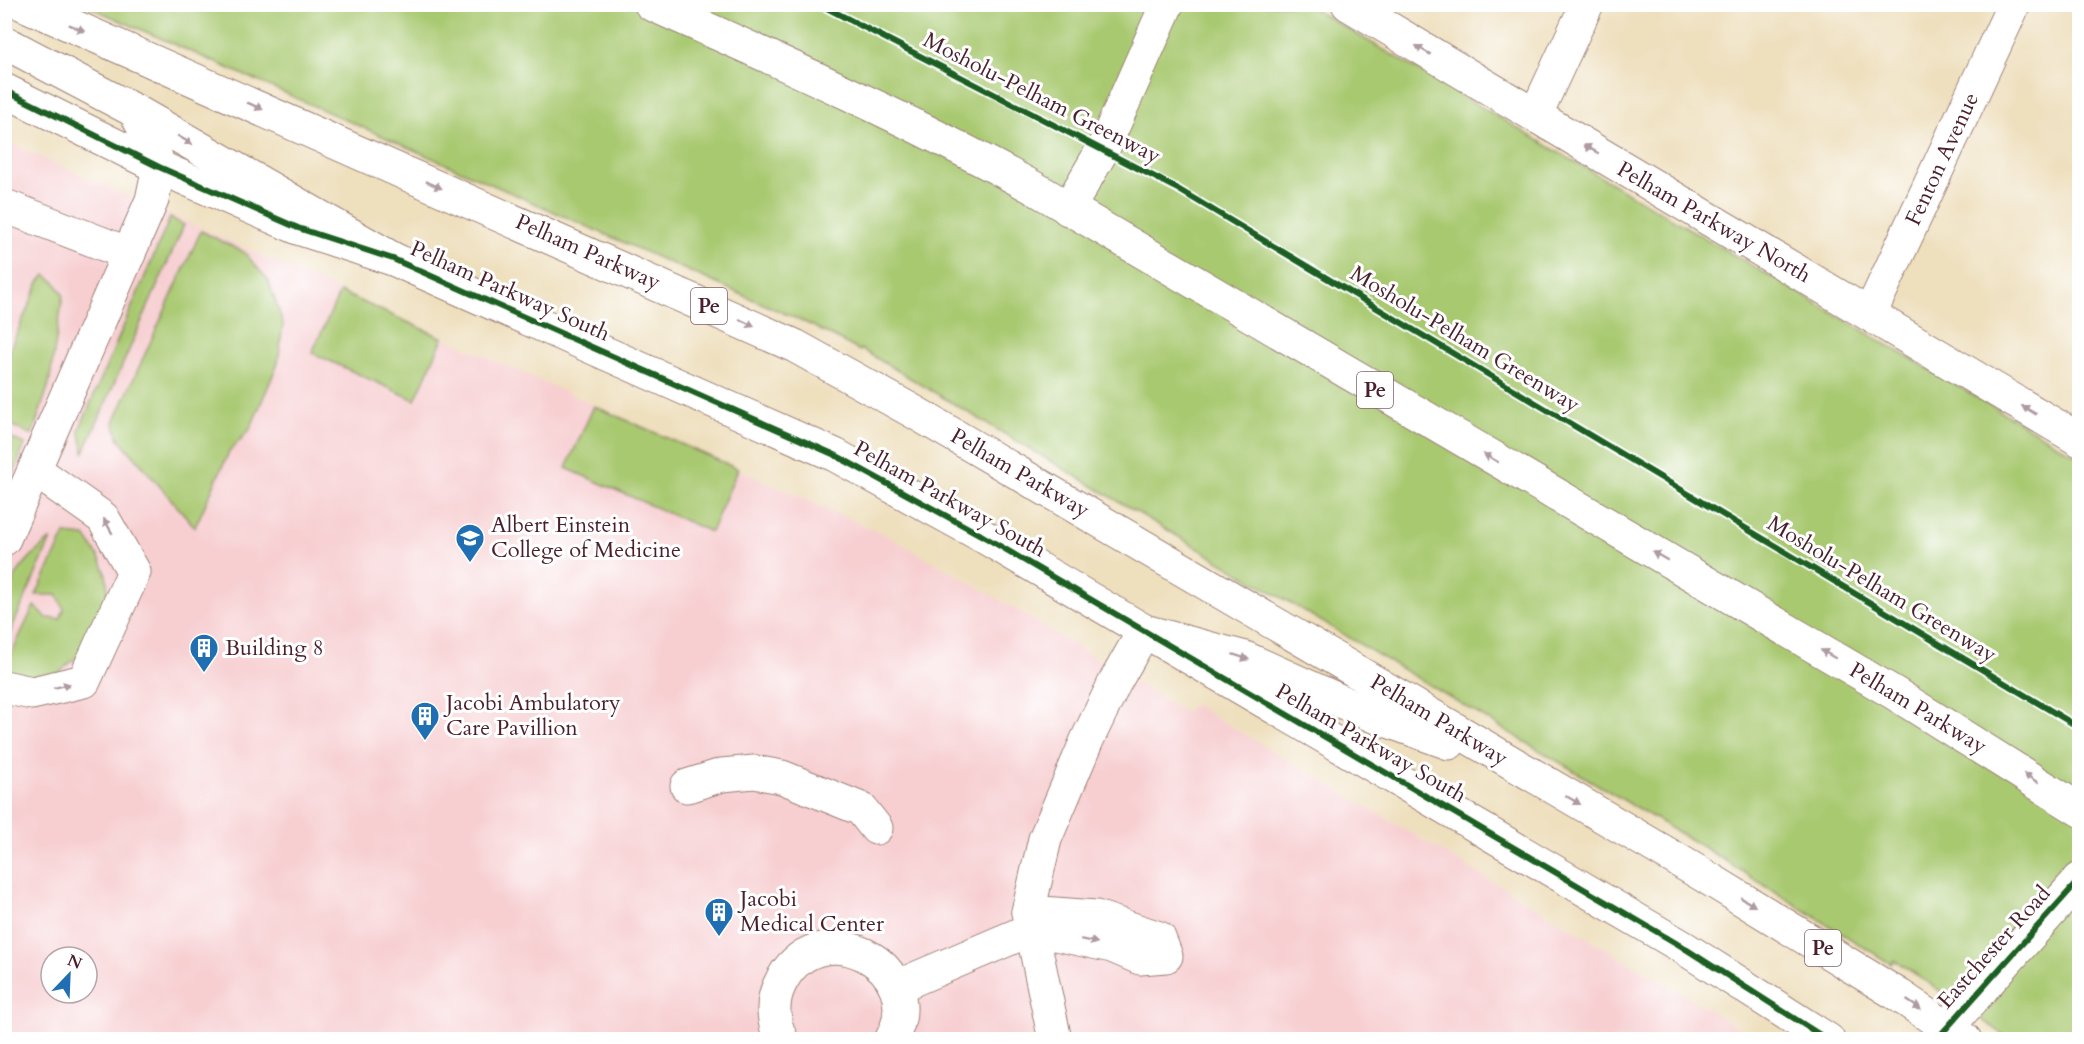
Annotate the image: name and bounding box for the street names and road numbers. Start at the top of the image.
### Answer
street label: Mosholu-Pelham Greenway [918,25,1166,171]
street label: Fenton Avenue [1898,88,1986,230]
street label: Pelham Parkway North [1612,154,1816,290]
street label: Pelham Parkway [511,207,666,298]
street label: Pelham Parkway South [405,233,615,349]
street label: Mosholu-Pelham Greenway [1346,260,1584,418]
road number: Pe [691,288,727,324]
road number: Pe [1357,372,1393,408]
street label: Pelham Parkway [945,421,1095,525]
street label: Pelham Parkway South [848,434,1052,564]
street label: Mosholu-Pelham Greenway [1762,508,2003,670]
street label: Pelham Parkway [1844,655,1993,761]
street label: Pelham Parkway [1365,667,1514,773]
street label: Pelham Parkway South [1270,676,1472,810]
street label: Eastchester Road [1931,879,2058,1015]
road number: Pe [1805,930,1841,966]

